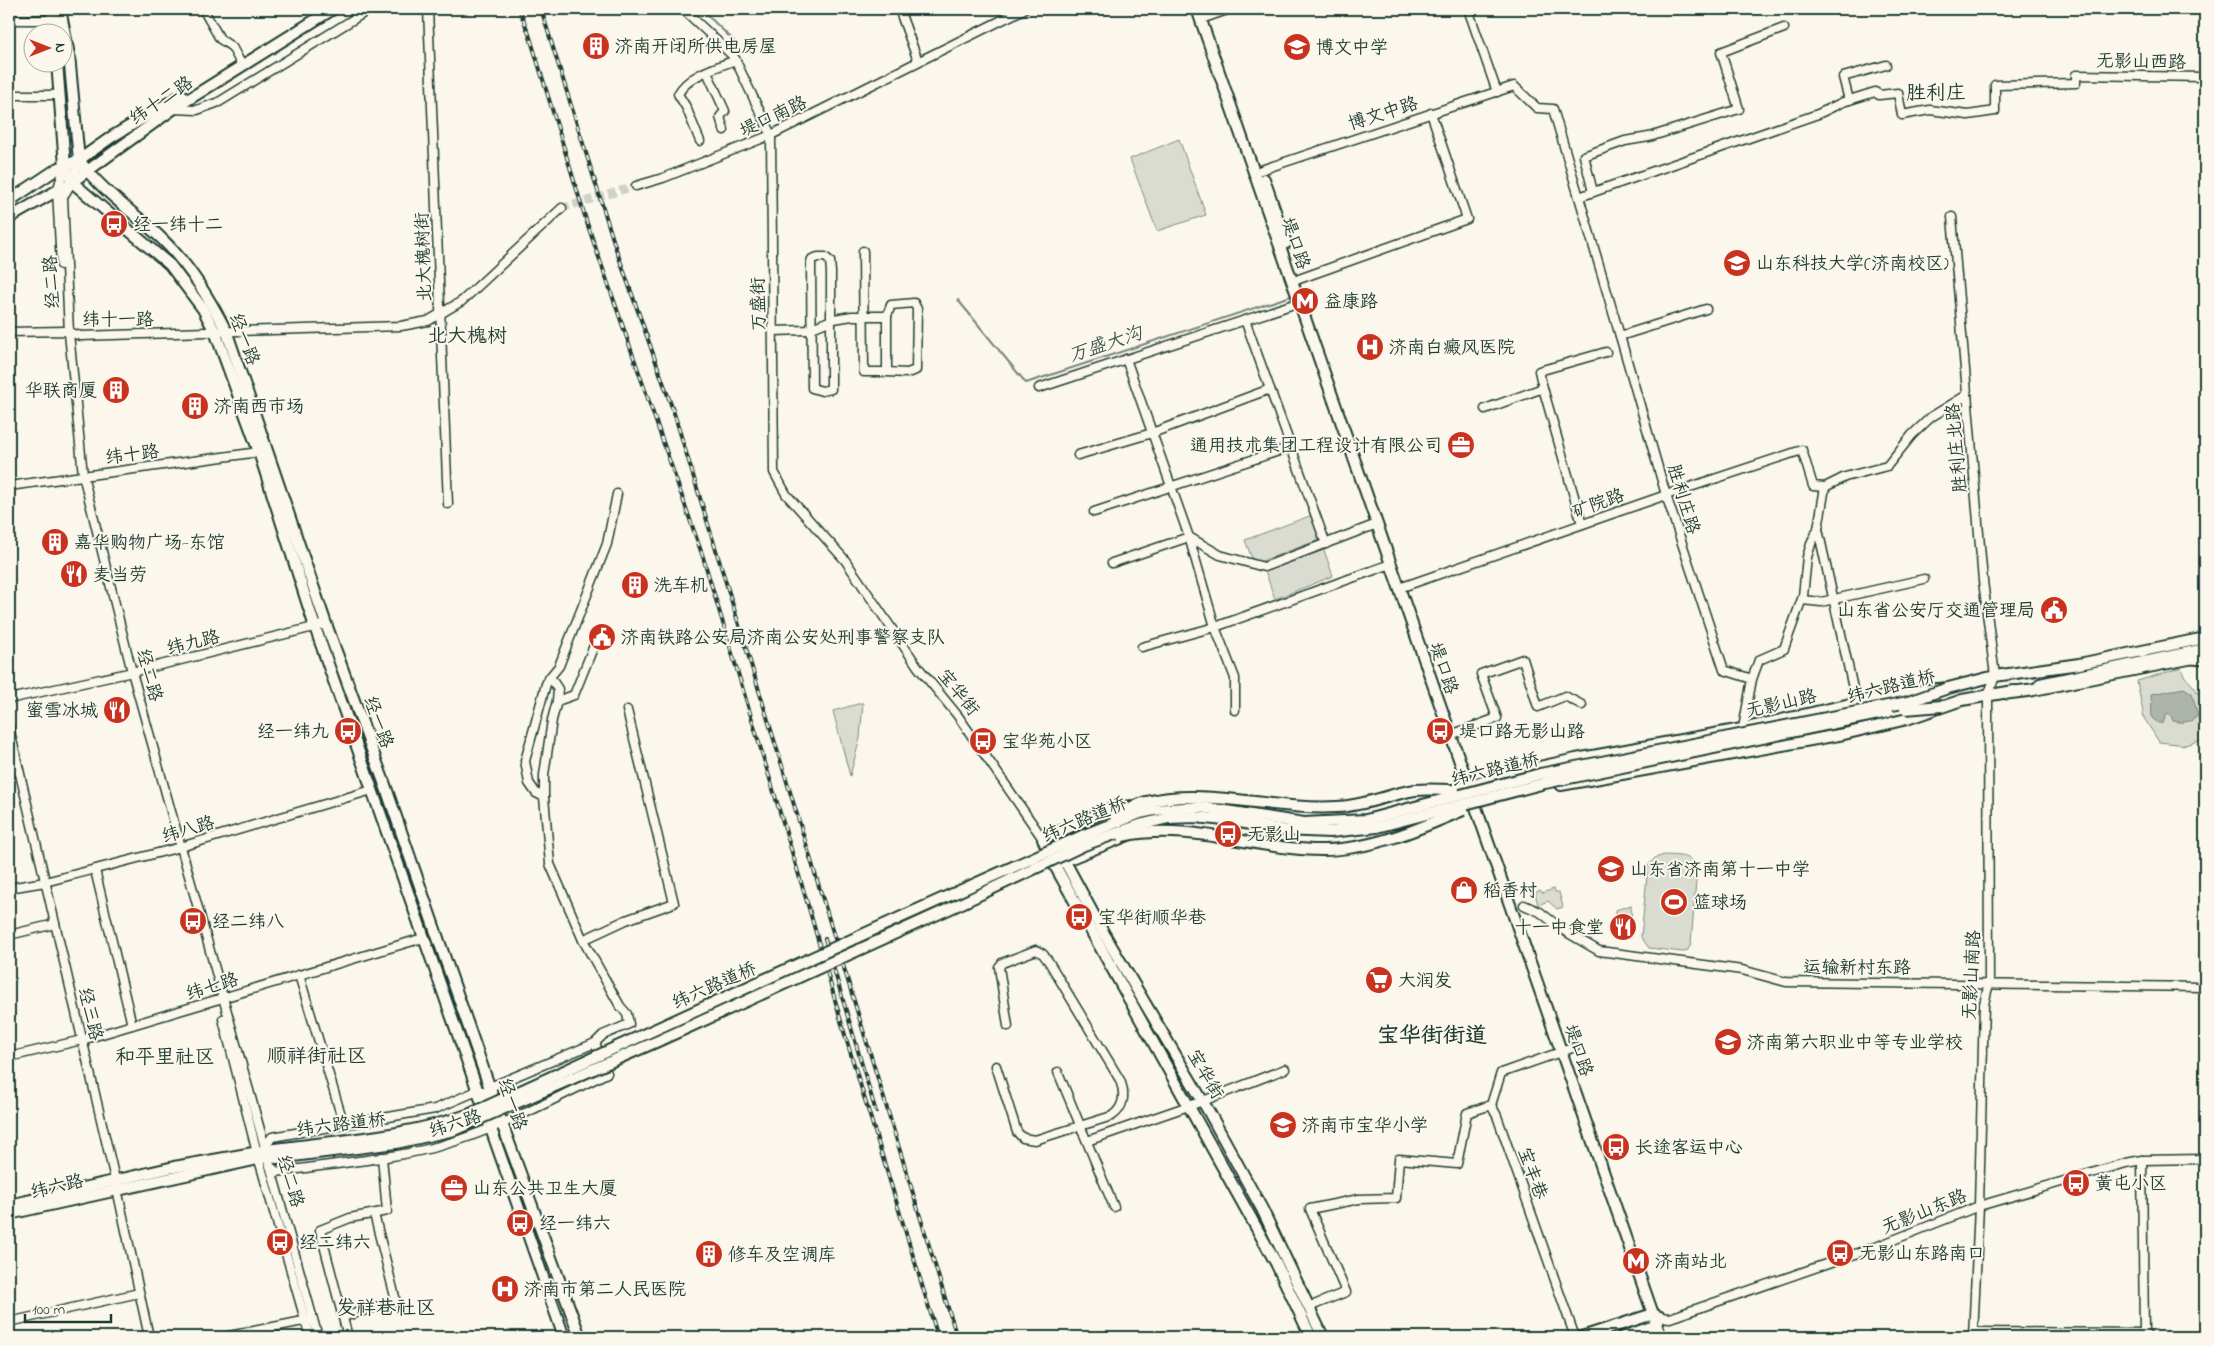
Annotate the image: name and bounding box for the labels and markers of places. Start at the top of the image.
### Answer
building icon: 济南开闭所供电房屋 [581,31,611,61]
school or university icon: 博文中学 [1282,32,1312,62]
place label: 济南开闭所供电房屋 [615,35,777,61]
place label: 博文中学 [1316,36,1388,62]
bus stop icon: 经一纬十二 [99,209,129,239]
place label: 经一纬十二 [133,213,223,239]
school or university icon: 山东科技大学(济南校区) [1722,248,1752,278]
place label: 山东科技大学(济南校区) [1756,252,1949,278]
metro station icon: 益康路 [1290,286,1320,316]
place label: 益康路 [1324,290,1378,316]
hospital icon: 济南白癜风医院 [1355,332,1385,362]
place label: 济南白癜风医院 [1389,336,1515,362]
building icon: 华联商厦 [101,375,131,405]
place label: 华联商厦 [25,379,97,405]
building icon: 济南西市场 [180,391,210,421]
place label: 济南西市场 [214,395,304,421]
office icon: 通用技术集团工程设计有限公司 [1446,430,1476,460]
place label: 通用技术集团工程设计有限公司 [1190,434,1442,460]
building icon: 嘉华购物广场-东馆 [40,527,70,557]
place label: 嘉华购物广场-东馆 [74,531,225,557]
restaurant icon: 麦当劳 [59,559,89,589]
place label: 麦当劳 [93,563,147,589]
building icon: 洗车机 [620,570,650,600]
place label: 洗车机 [654,574,708,600]
public building icon: 山东省公安厅交通管理局 [2039,595,2069,625]
place label: 山东省公安厅交通管理局 [1837,599,2035,625]
public building icon: 济南铁路公安局济南公安处刑事警察支队 [587,622,617,652]
place label: 济南铁路公安局济南公安处刑事警察支队 [621,626,945,652]
restaurant icon: 蜜雪冰城 [102,695,132,725]
place label: 蜜雪冰城 [26,699,98,725]
bus stop icon: 经一纬九 [333,716,363,746]
bus stop icon: 堤口路无影山路 [1425,716,1455,746]
place label: 经一纬九 [257,720,329,746]
place label: 堤口路无影山路 [1459,720,1585,746]
bus stop icon: 宝华苑小区 [968,726,998,756]
place label: 宝华苑小区 [1002,730,1092,756]
bus stop icon: 无影山 [1213,819,1243,849]
place label: 无影山 [1247,823,1301,849]
school or university icon: 山东省济南第十一中学 [1596,854,1626,884]
place label: 山东省济南第十一中学 [1630,858,1810,884]
shop icon: 稻香村 [1449,875,1479,905]
place label: 稻香村 [1483,879,1537,905]
sports icon: 篮球场 [1659,887,1689,917]
place label: 篮球场 [1693,891,1747,917]
bus stop icon: 宝华街顺华巷 [1064,902,1094,932]
bus stop icon: 经二纬八 [178,906,208,936]
place label: 宝华街顺华巷 [1098,906,1206,932]
place label: 经二纬八 [212,910,284,936]
restaurant icon: 十一中食堂 [1608,912,1638,942]
place label: 十一中食堂 [1514,916,1604,942]
supermarket icon: 大润发 [1364,965,1394,995]
place label: 大润发 [1398,969,1452,995]
school or university icon: 济南第六职业中等专业学校 [1713,1027,1743,1057]
place label: 济南第六职业中等专业学校 [1747,1031,1963,1057]
school or university icon: 济南市宝华小学 [1268,1110,1298,1140]
place label: 济南市宝华小学 [1302,1114,1428,1140]
bus stop icon: 长途客运中心 [1601,1132,1631,1162]
place label: 长途客运中心 [1635,1136,1743,1162]
bus stop icon: 黄屯小区 [2061,1168,2091,1198]
place label: 黄屯小区 [2095,1172,2167,1198]
office icon: 山东公共卫生大厦 [439,1173,469,1203]
place label: 山东公共卫生大厦 [473,1177,617,1203]
bus stop icon: 经一纬六 [505,1208,535,1238]
place label: 经一纬六 [539,1212,611,1238]
bus stop icon: 经二纬六 [265,1227,295,1257]
place label: 经二纬六 [299,1231,371,1257]
bus stop icon: 无影山东路南口 [1825,1238,1855,1268]
building icon: 修车及空调库 [694,1239,724,1269]
place label: 无影山东路南口 [1859,1242,1985,1268]
place label: 修车及空调库 [728,1243,836,1269]
metro station icon: 济南站北 [1621,1246,1651,1276]
place label: 济南站北 [1655,1250,1727,1276]
hospital icon: 济南市第二人民医院 [490,1274,520,1304]
place label: 济南市第二人民医院 [524,1278,686,1304]

